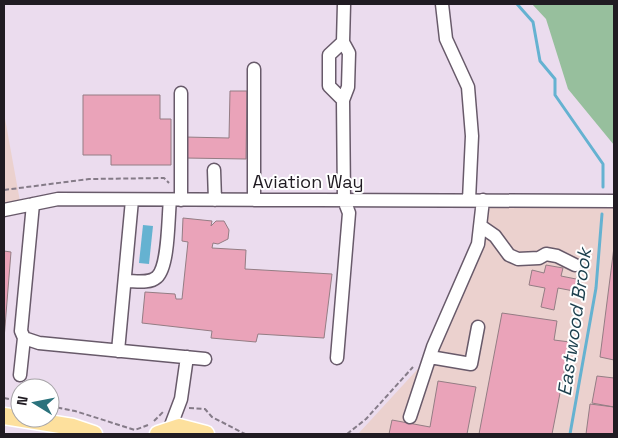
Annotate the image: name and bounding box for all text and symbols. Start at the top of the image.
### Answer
street label: Aviation Way [253,170,363,193]
water label: Eastwood Brook [552,244,598,397]
north arrow [10,378,60,428]
text: N [13,395,32,407]

